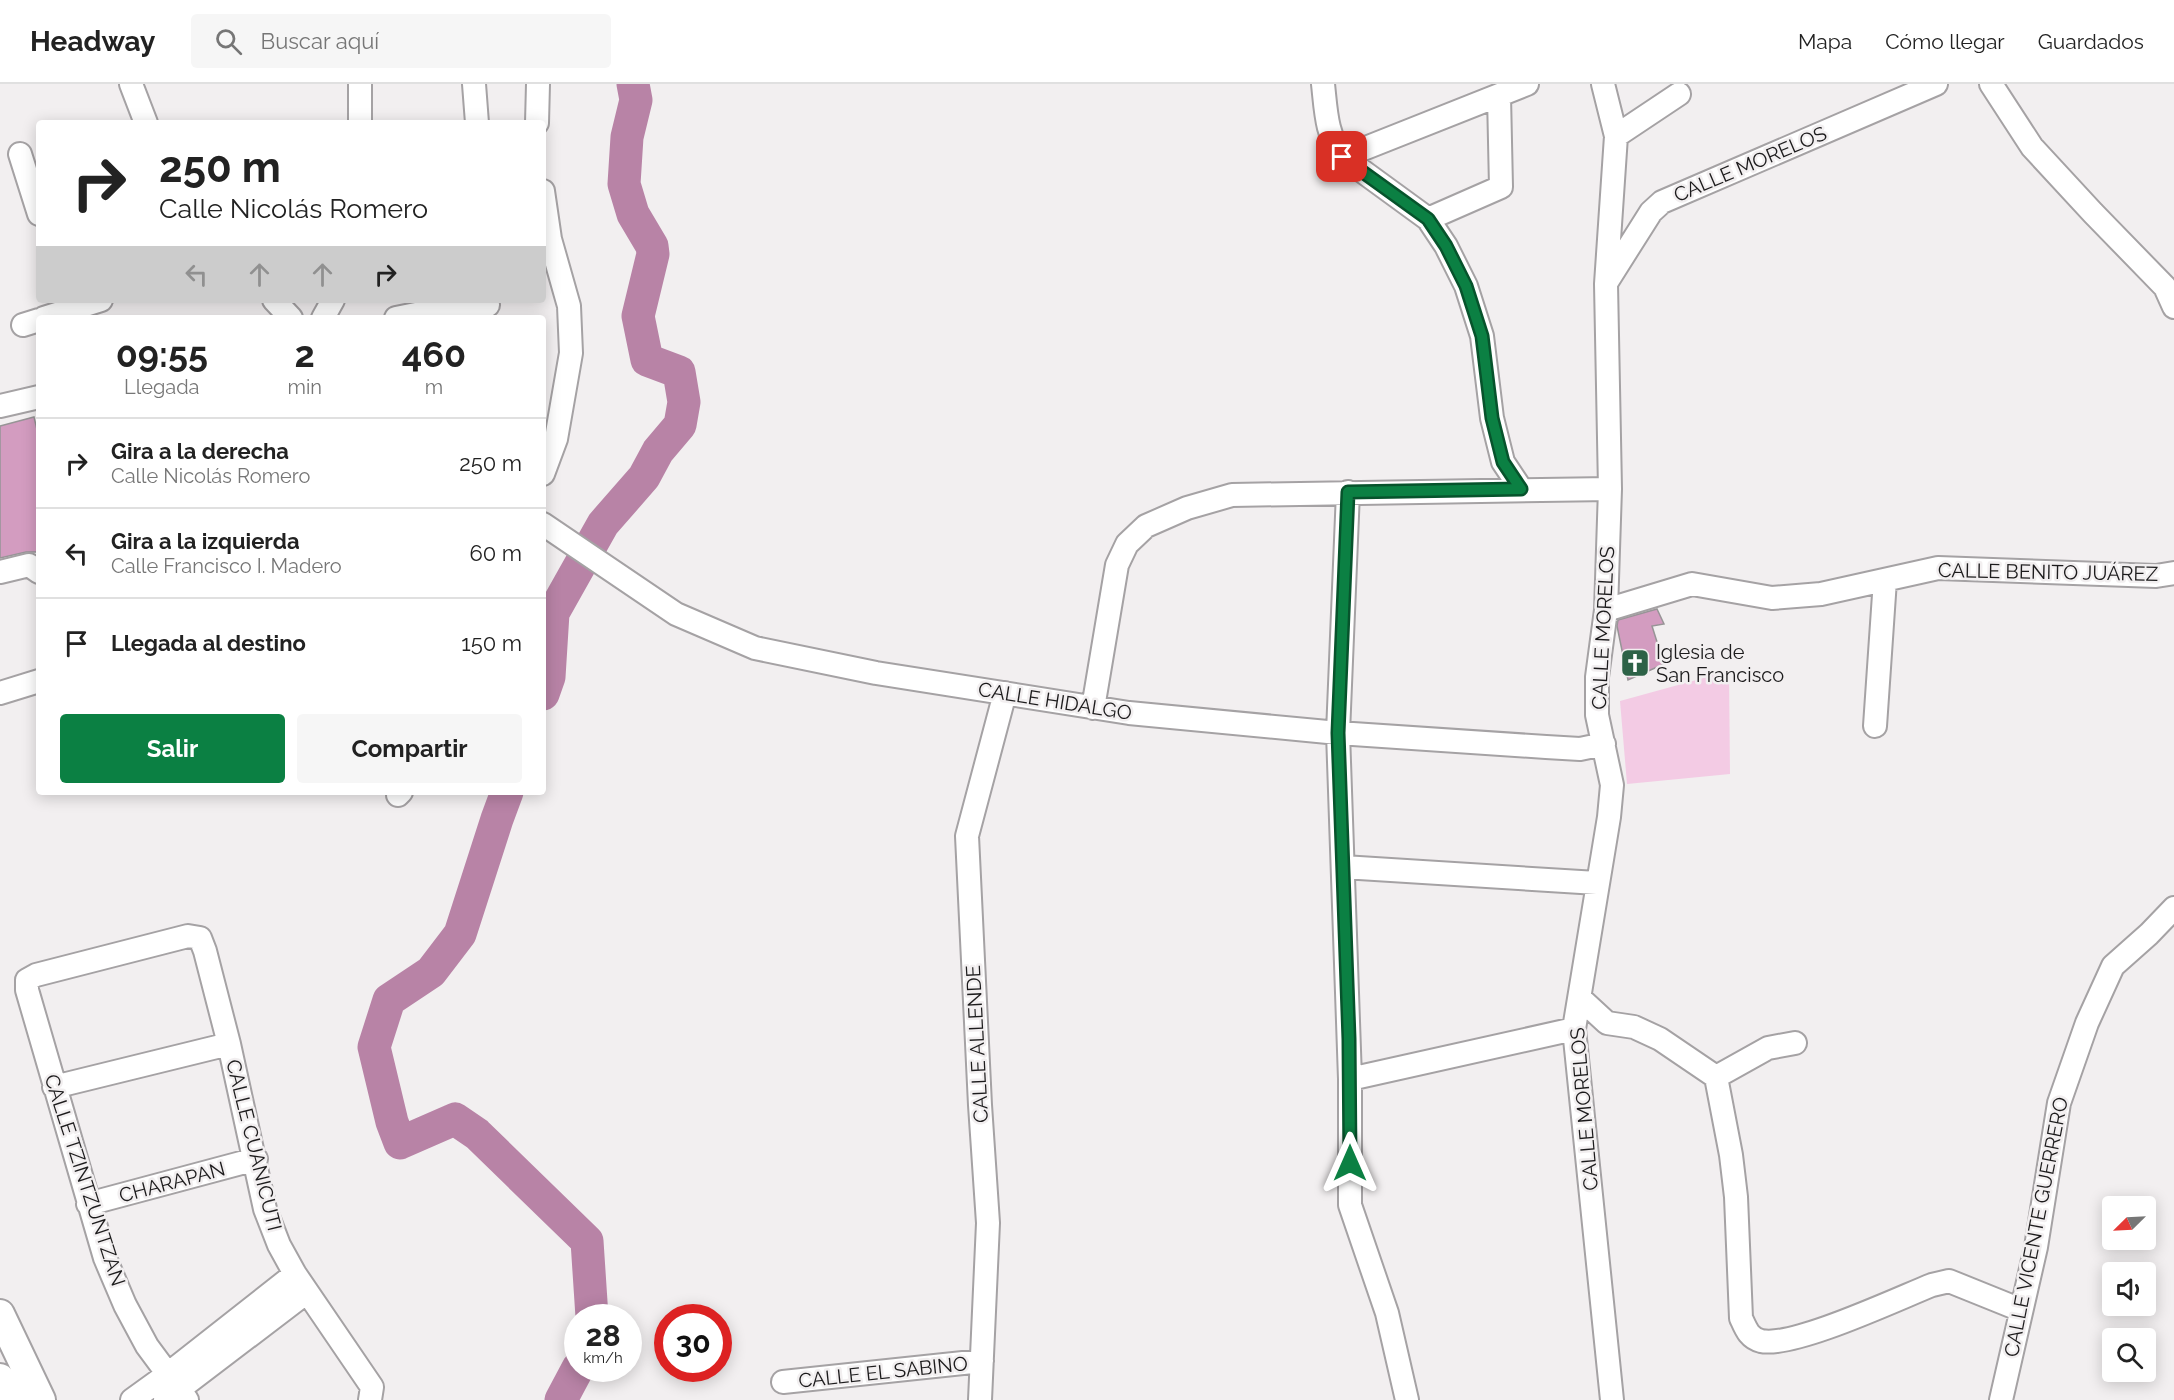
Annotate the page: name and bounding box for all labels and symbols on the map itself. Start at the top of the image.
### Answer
street label: CALLE MORELOS [1670,121,1830,207]
pin [1316,131,1367,182]
street label: CALLE MORELOS [1587,546,1619,710]
street label: CALLE BENITO JUÁREZ [1938,558,2158,586]
place label: Iglesia de San Francisco [1656,640,1784,687]
church icon: Iglesia de San Francisco [1619,647,1651,679]
street label: CALLE HIDALGO [977,677,1133,725]
street label: CALLE ALLENDE [961,964,993,1124]
street label: CALLE MORELOS [1565,1026,1603,1192]
street label: CALLE CUANICUTI [221,1057,287,1233]
street label: CALLE TZINTZUNTZAN [39,1071,131,1289]
street label: CALLE VICENTE GUERRERO [1999,1095,2073,1359]
position arrow [1318,1131,1382,1195]
street label: CHARAPAN [116,1156,228,1208]
north arrow [2102,1196,2156,1250]
speed limit sign: 30 [654,1304,732,1382]
street label: CALLE EL SABINO [797,1351,969,1393]

